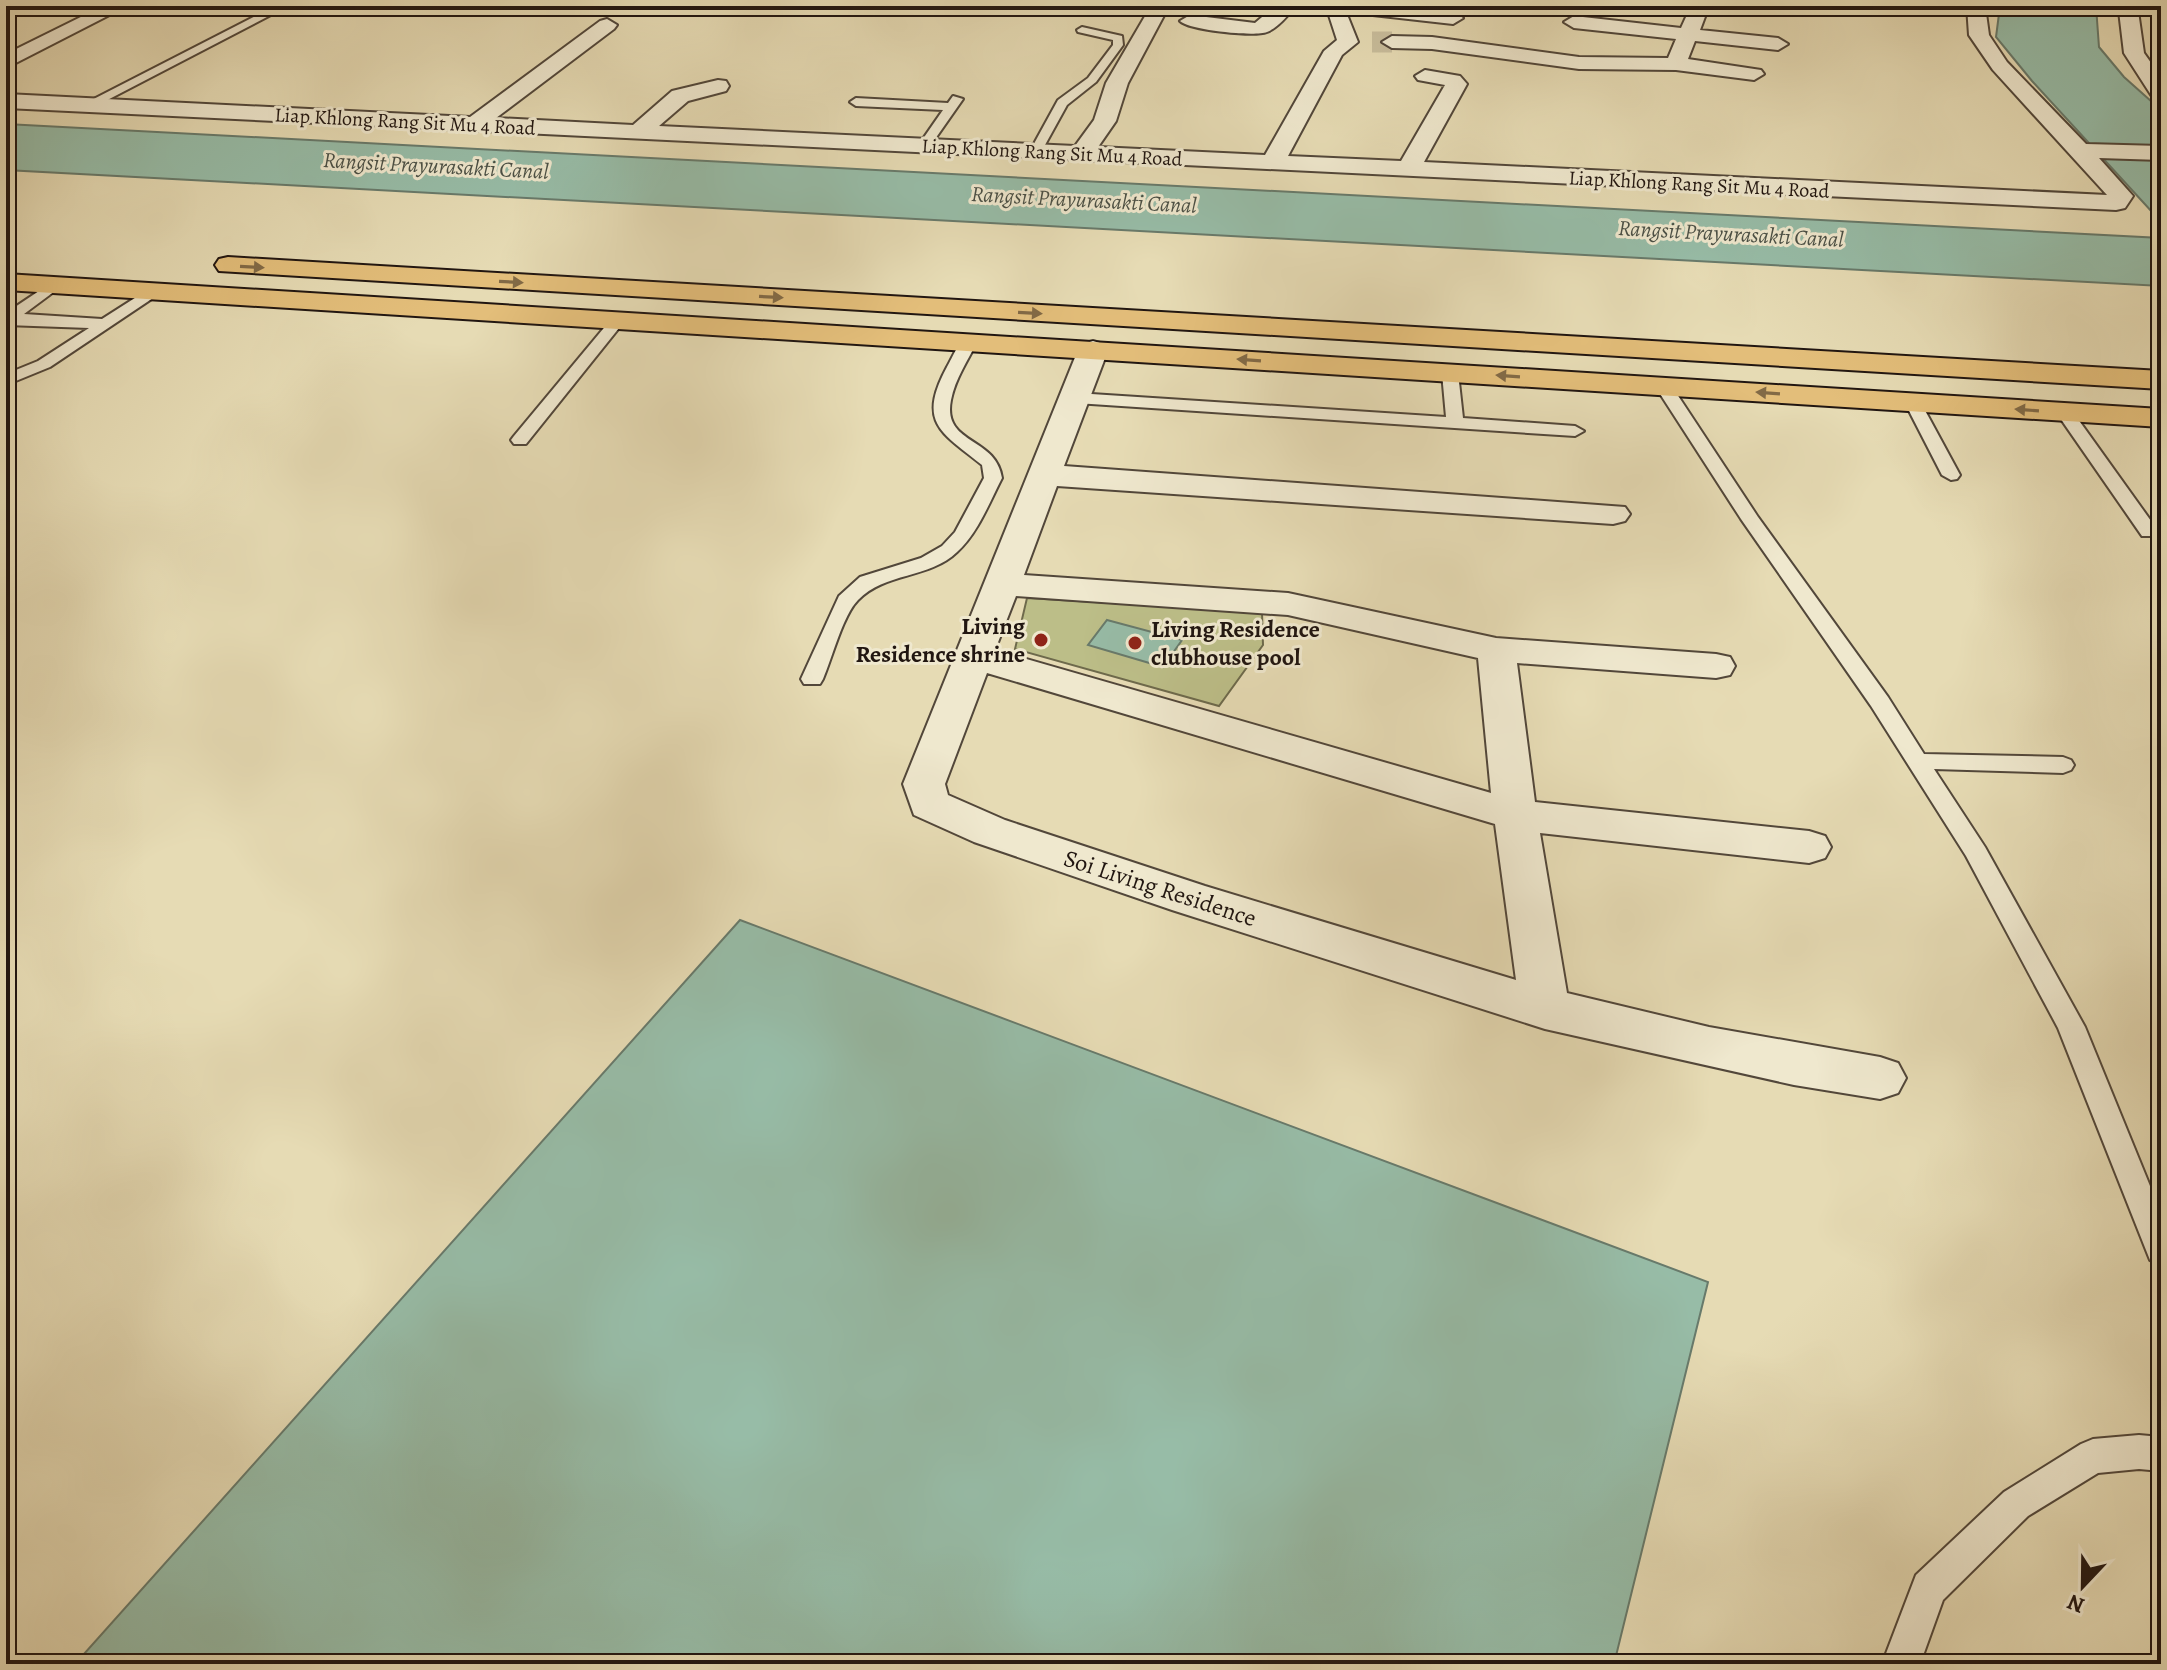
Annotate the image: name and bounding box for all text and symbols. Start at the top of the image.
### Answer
street label: Liap Khlong Rang Sit Mu 4 Road [274,101,536,142]
street label: Liap Khlong Rang Sit Mu 4 Road [921,132,1183,173]
water label: Rangsit Prayurasakti Canal [322,145,550,187]
street label: Liap Khlong Rang Sit Mu 4 Road [1568,164,1830,205]
water label: Rangsit Prayurasakti Canal [970,179,1198,221]
water label: Rangsit Prayurasakti Canal [1617,213,1845,255]
one-way arrow [240,261,265,274]
one-way arrow [499,276,524,289]
one-way arrow [759,291,784,304]
one-way arrow [1018,307,1043,320]
one-way arrow [1236,353,1261,366]
one-way arrow [1495,370,1520,383]
one-way arrow [1755,386,1780,399]
one-way arrow [2014,403,2039,416]
place label: Living Residence shrine [855,610,1026,670]
place label: Living Residence clubhouse pool [1151,613,1320,673]
marker: Living Residence shrine [1032,631,1050,649]
marker: Living Residence clubhouse pool [1126,634,1144,652]
street label: Soi Living Residence [1060,842,1260,934]
north arrow [2043,1546,2123,1626]
text: N [2063,1587,2089,1621]

